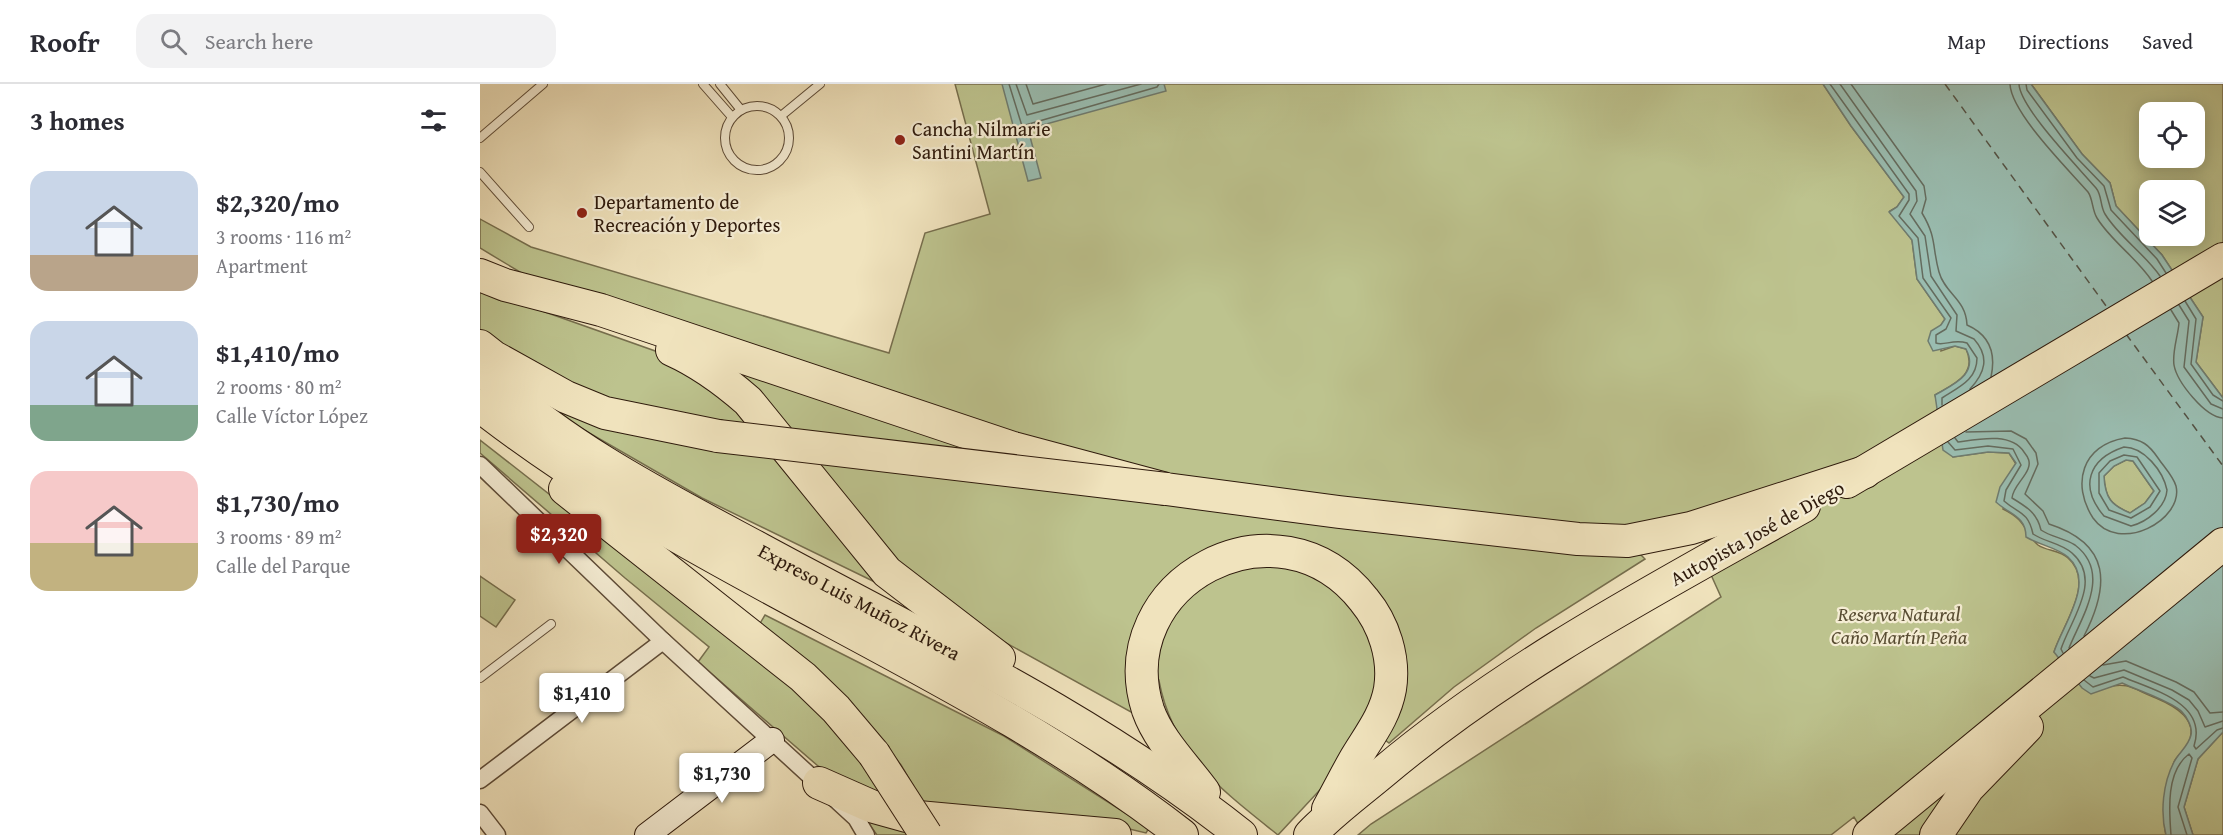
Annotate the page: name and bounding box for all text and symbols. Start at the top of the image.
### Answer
search box [136,14,556,68]
text: Roofr [30,21,100,62]
icon: search [157,25,190,58]
text: Search here [205,25,313,57]
text: Map [1947,26,1986,57]
text: Directions [2019,26,2109,57]
text: Saved [2142,26,2193,57]
text: 3 homes [30,101,125,140]
map controls [2139,102,2205,246]
button: locate [2139,102,2205,168]
icon: filters [417,104,450,137]
place label: Cancha Nilmarie Santini Martín [912,114,1051,166]
marker: Cancha Nilmarie Santini Martín [893,133,907,147]
button: layers [2139,180,2205,246]
text: $2,320/mo [216,183,339,222]
place label: Departamento de Recreación y Deportes [594,187,780,239]
icon: home [78,195,150,267]
marker: Departamento de Recreación y Deportes [575,206,589,220]
text: 3 rooms · 116 m² [216,222,351,251]
text: Apartment [216,251,308,280]
text: $1,410/mo [216,333,339,372]
icon: home [78,345,150,417]
text: 2 rooms · 80 m² [216,372,342,401]
text: Calle Víctor López [216,401,368,430]
street label: Autopista José de Diego [1664,472,1849,593]
text: $1,730/mo [216,483,339,522]
icon: home [78,495,150,567]
pin: $2,320 [510,514,608,565]
text: $2,320 [530,519,588,548]
text: 3 rooms · 89 m² [216,522,342,551]
street label: Expreso Luis Muñoz Rivera [753,536,966,667]
text: Calle del Parque [216,551,350,580]
park label: Reserva Natural Caño Martín Peña [1831,599,1968,651]
pin: $1,410 [533,673,631,724]
text: $1,410 [553,678,611,707]
pin: $1,730 [673,753,771,804]
text: $1,730 [693,758,751,787]

